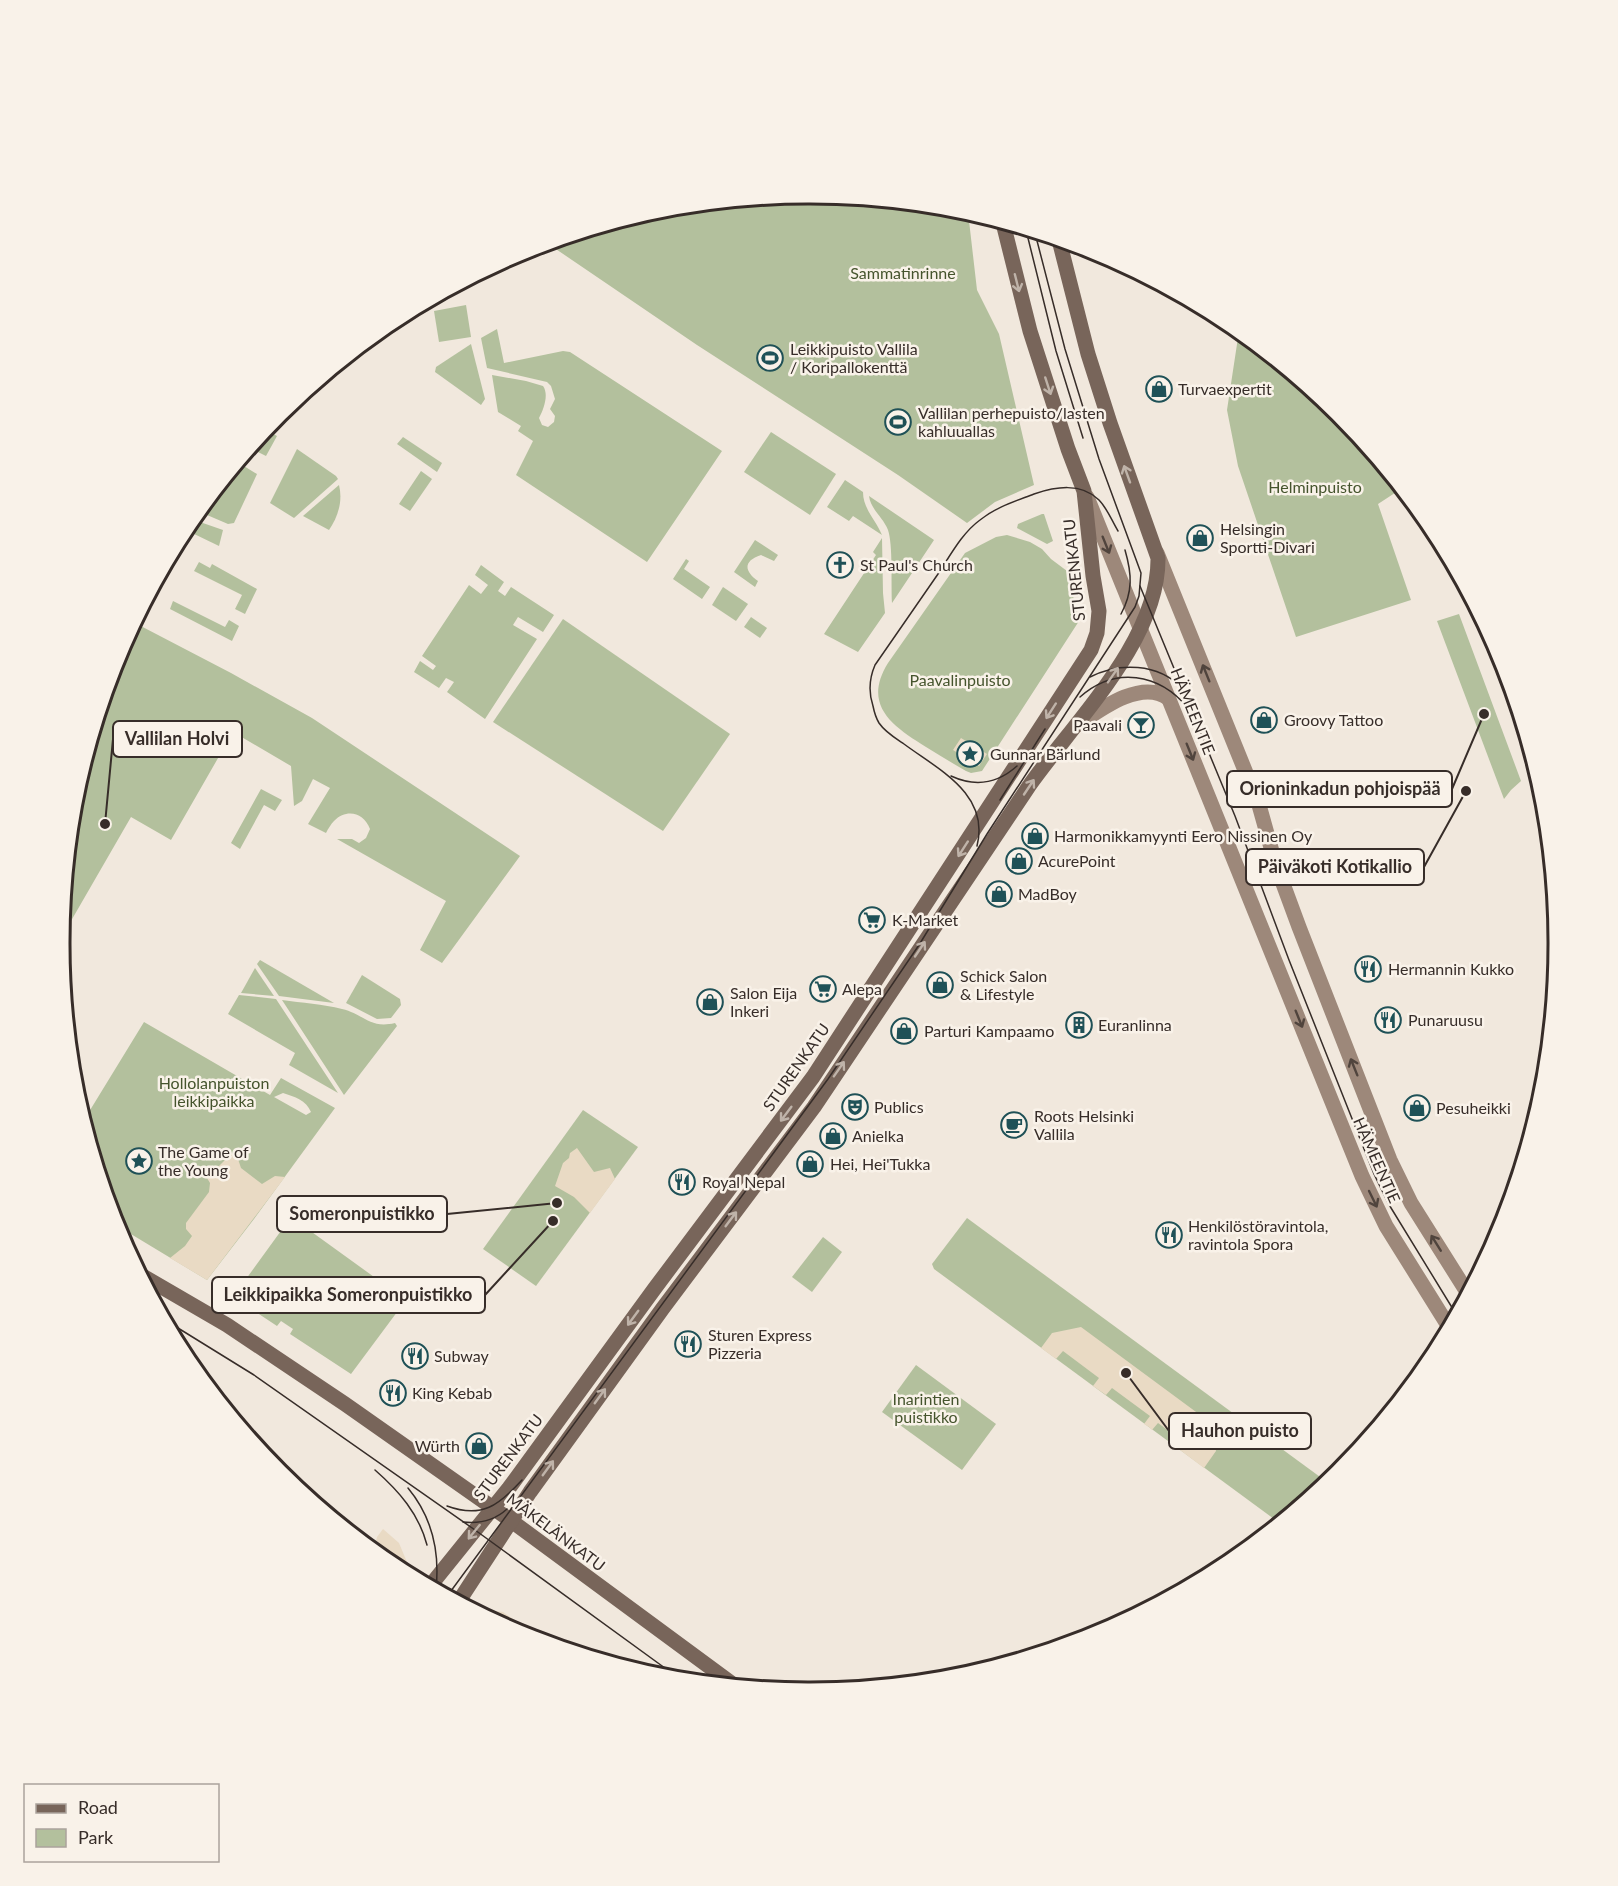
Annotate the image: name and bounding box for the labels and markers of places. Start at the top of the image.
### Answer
place label: Leikkipuisto Vallila / Koripallokenttä [790,339,918,376]
sports icon: Leikkipuisto Vallila / Koripallokenttä [755,343,785,373]
shop icon: Turvaexpertit [1144,374,1174,404]
place label: Turvaexpertit [1178,379,1272,398]
place label: Vallilan perhepuisto/lasten kahluuallas [918,403,1105,440]
sports icon: Vallilan perhepuisto/lasten kahluuallas [883,407,913,437]
place label: Helsingin Sportti-Divari [1220,519,1315,556]
shop icon: Helsingin Sportti-Divari [1185,523,1215,553]
church icon: St Paul's Church [825,550,855,580]
place label: St Paul's Church [860,555,973,574]
shop icon: Groovy Tattoo [1249,705,1279,735]
bar icon: Paavali [1126,710,1156,740]
place label: Groovy Tattoo [1284,710,1383,729]
place label: Paavali [1073,715,1122,734]
callout: Vallilan Holvi [113,721,242,757]
place icon: Gunnar Bärlund [955,739,985,769]
place label: Gunnar Bärlund [990,744,1100,763]
callout: Orioninkadun pohjoispää [1227,771,1452,807]
shop icon: Harmonikkamyynti Eero Nissinen Oy [1020,821,1050,851]
place label: Harmonikkamyynti Eero Nissinen Oy [1054,826,1313,845]
shop icon: AcurePoint [1004,846,1034,876]
callout: Päiväkoti Kotikallio [1246,849,1424,885]
place label: AcurePoint [1038,851,1116,870]
shop icon: MadBoy [984,879,1014,909]
place label: MadBoy [1018,884,1077,903]
supermarket icon: K-Market [857,905,887,935]
place label: K-Market [892,910,959,929]
restaurant icon: Hermannin Kukko [1353,954,1383,984]
place label: Hermannin Kukko [1388,959,1514,978]
place label: Schick Salon & Lifestyle [960,966,1047,1003]
shop icon: Schick Salon & Lifestyle [925,970,955,1000]
supermarket icon: Alepa [808,974,838,1004]
place label: Alepa [842,979,882,998]
place label: Salon Eija Inkeri [730,983,797,1020]
shop icon: Salon Eija Inkeri [695,987,725,1017]
restaurant icon: Punaruusu [1373,1005,1403,1035]
building icon: Euranlinna [1064,1010,1094,1040]
place label: Punaruusu [1408,1010,1483,1029]
place label: Euranlinna [1098,1015,1172,1034]
shop icon: Parturi Kampaamo [889,1016,919,1046]
place label: Parturi Kampaamo [924,1021,1054,1040]
theatre icon: Publics [840,1092,870,1122]
shop icon: Pesuheikki [1402,1093,1432,1123]
place label: Publics [874,1097,924,1116]
place label: Pesuheikki [1436,1098,1511,1117]
place label: Roots Helsinki Vallila [1034,1106,1134,1143]
cafe icon: Roots Helsinki Vallila [999,1110,1029,1140]
shop icon: Anielka [818,1121,848,1151]
place label: Anielka [852,1126,904,1145]
place label: The Game of the Young [158,1142,249,1179]
place icon: The Game of the Young [124,1146,154,1176]
shop icon: Hei, Hei'Tukka [795,1149,825,1179]
place label: Hei, Hei'Tukka [830,1154,930,1173]
restaurant icon: Royal Nepal [667,1167,697,1197]
place label: Royal Nepal [702,1172,785,1191]
callout: Someronpuistikko [277,1196,447,1232]
place label: Henkilöstöravintola, ravintola Spora [1188,1216,1328,1253]
restaurant icon: Henkilöstöravintola, ravintola Spora [1154,1220,1184,1250]
callout: Leikkipaikka Someronpuistikko [212,1277,485,1313]
place label: Sturen Express Pizzeria [708,1325,812,1362]
restaurant icon: Sturen Express Pizzeria [673,1329,703,1359]
restaurant icon: Subway [400,1341,430,1371]
place label: Subway [434,1346,490,1365]
restaurant icon: King Kebab [378,1378,408,1408]
place label: King Kebab [412,1383,492,1402]
callout: Hauhon puisto [1169,1413,1311,1449]
shop icon: Würth [464,1431,494,1461]
place label: Würth [415,1436,460,1455]

